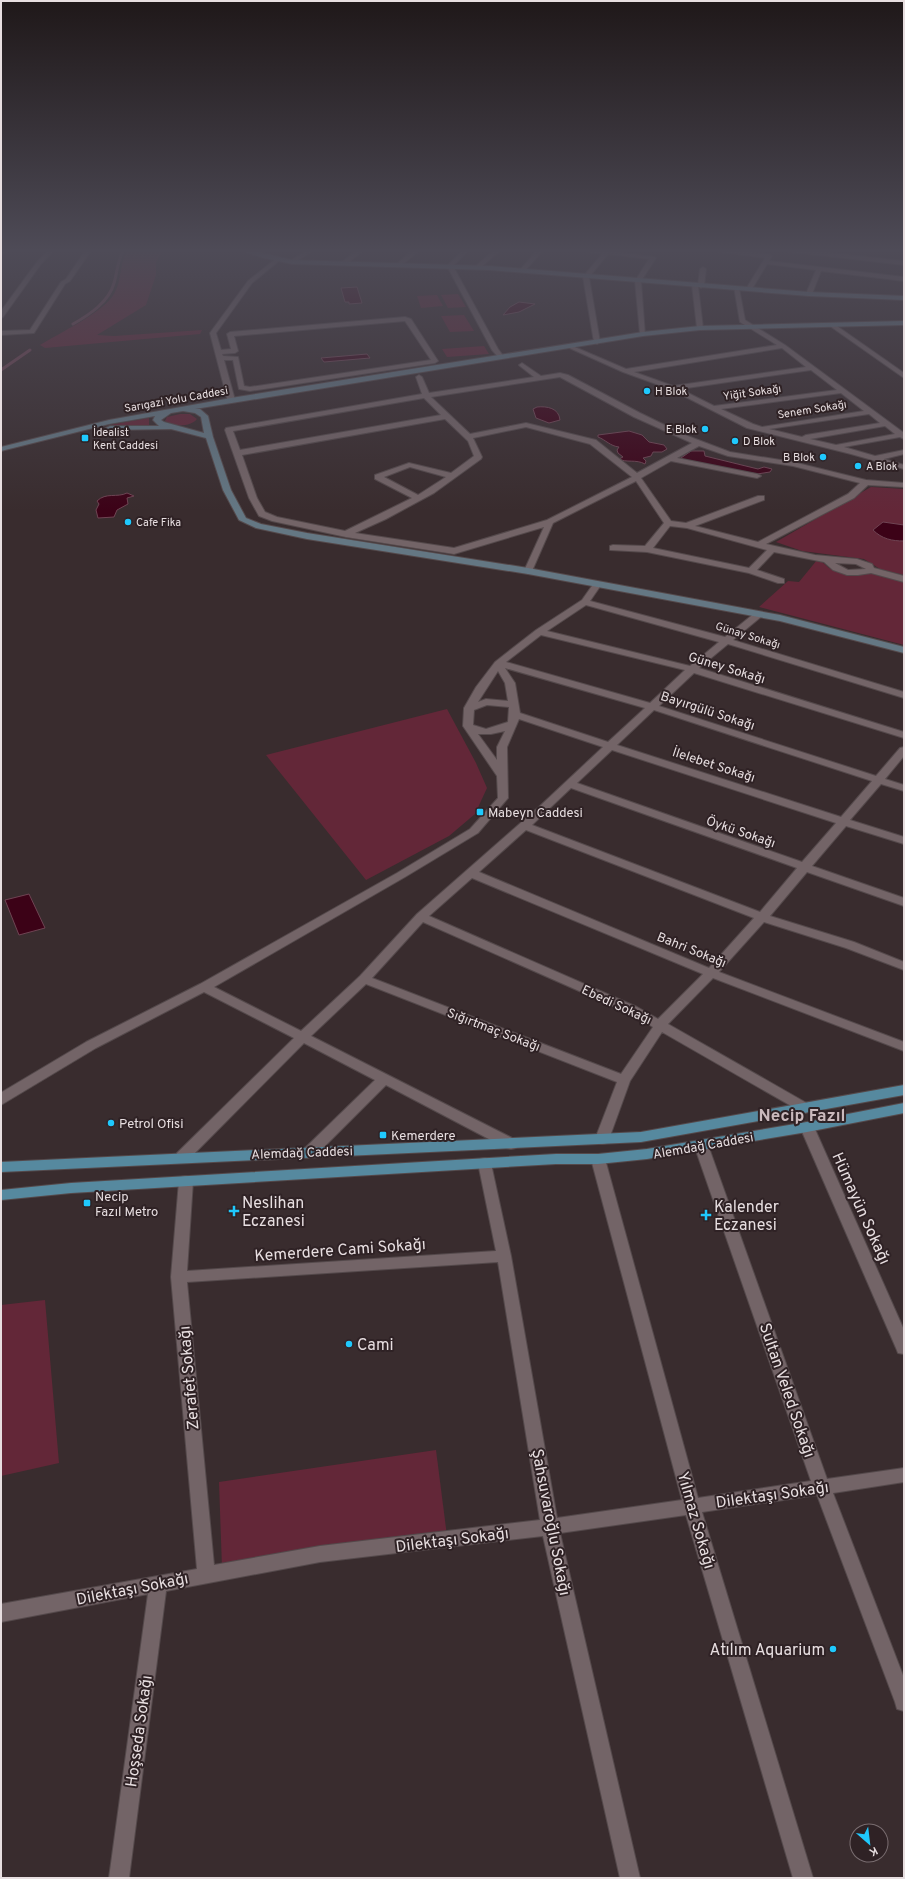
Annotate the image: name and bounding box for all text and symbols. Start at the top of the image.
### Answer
street label: Yiğit Sokağı [722,382,782,404]
street label: Sarıgazi Yolu Caddesi [123,384,229,416]
place label: H Blok [655,385,688,399]
marker: H Blok [642,386,652,396]
street label: Senem Sokağı [777,398,848,422]
place label: E Blok [666,423,697,437]
marker: E Blok [700,424,710,434]
place label: İdealist Kent Caddesi [93,425,158,453]
marker: İdealist Kent Caddesi [80,433,90,443]
place label: D Blok [743,435,775,449]
marker: D Blok [730,436,740,446]
place label: B Blok [783,451,815,465]
marker: B Blok [818,452,828,462]
place label: A Blok [866,460,898,474]
marker: A Blok [853,461,863,471]
place label: Cafe Fika [136,516,181,530]
marker: Cafe Fika [123,517,133,527]
street label: Günay Sokağı [713,619,782,652]
street label: Güney Sokağı [686,650,767,688]
street label: Bayırgülü Sokağı [658,689,757,735]
street label: İlelebet Sokağı [670,743,757,787]
place label: Mabeyn Caddesi [488,806,583,822]
marker: Mabeyn Caddesi [475,807,485,817]
street label: Öykü Sokağı [703,812,778,852]
street label: Bahri Sokağı [654,930,728,972]
street label: Ebedi Sokağı [579,983,654,1029]
street label: Sığırtmaç Sokağı [445,1006,542,1056]
district label: Necip Fazıl [759,1106,845,1128]
place label: Petrol Ofisi [119,1117,183,1133]
marker: Petrol Ofisi [106,1118,116,1128]
place label: Kemerdere [391,1129,456,1145]
marker: Kemerdere [378,1130,388,1140]
street label: Alemdağ Caddesi [652,1130,755,1164]
street label: Alemdağ Caddesi [251,1144,353,1164]
street label: Hümayün Sokağı [827,1150,894,1268]
place label: Necip Fazıl Metro [95,1190,158,1221]
place label: Neslihan Eczanesi [242,1194,305,1232]
marker: Necip Fazıl Metro [82,1198,92,1208]
place label: Kalender Eczanesi [714,1198,779,1236]
marker: Neslihan Eczanesi [229,1206,239,1216]
marker: Kalender Eczanesi [701,1210,711,1220]
street label: Kemerdere Cami Sokağı [254,1235,427,1267]
street label: Sultan Veled Sokağı [754,1321,819,1461]
street label: Zerafet Sokağı [175,1325,205,1431]
place label: Cami [357,1336,394,1356]
marker: Cami [344,1339,354,1349]
street label: Şahsuvaroğlu Sokağı [526,1447,574,1597]
street label: Yılmaz Sokağı [672,1470,718,1571]
street label: Dilektaşı Sokağı [714,1478,830,1514]
street label: Dilektaşı Sokağı [395,1524,510,1558]
street label: Dilektaşı Sokağı [75,1569,190,1611]
place label: Atılım Aquarium [709,1641,825,1661]
marker: Atılım Aquarium [828,1644,838,1654]
street label: Hoşseda Sokağı [122,1674,158,1789]
north arrow [849,1823,889,1863]
text: K [866,1843,880,1859]

